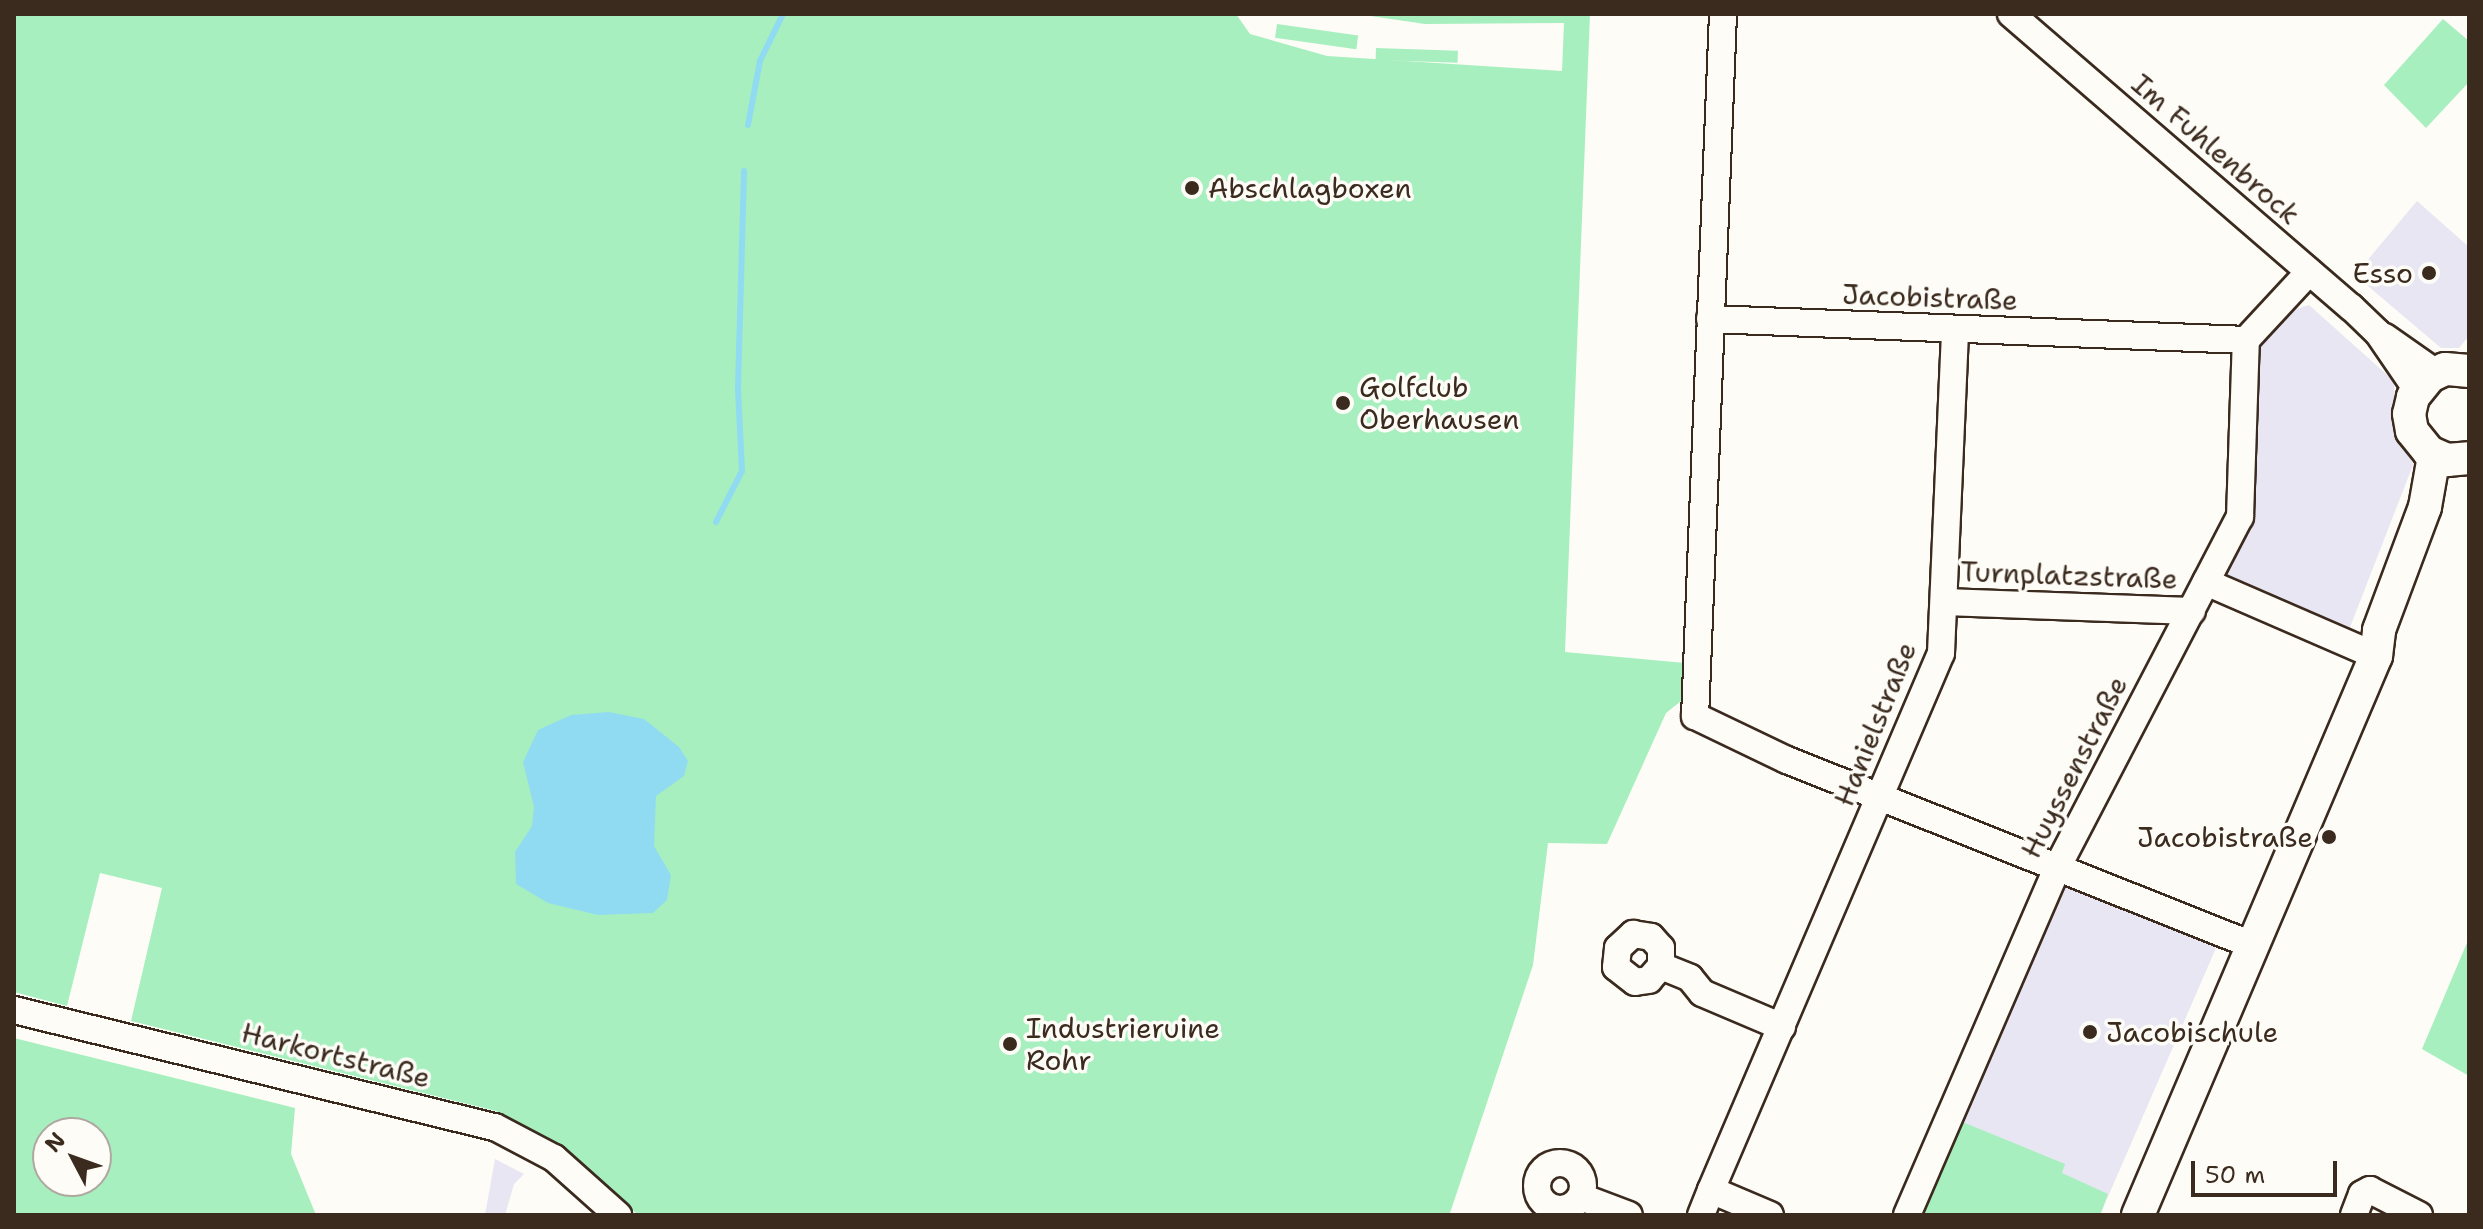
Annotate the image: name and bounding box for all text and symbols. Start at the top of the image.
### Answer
street label: Im Fuhlenbrock [2125,67,2307,231]
place label: Abschlagboxen [1208,171,1412,205]
marker: Abschlagboxen [1183,179,1201,197]
place label: Esso [2352,256,2413,290]
marker: Esso [2420,264,2438,282]
street label: Jacobistraße [1842,277,2018,317]
place label: Golfclub Oberhausen [1359,370,1519,436]
marker: Golfclub Oberhausen [1334,394,1352,412]
street label: Turnplatzstraße [1960,554,2178,596]
street label: Hanielstraße [1827,637,1923,811]
street label: Huyssenstraße [2014,670,2134,864]
place label: Jacobistraße [2137,820,2313,854]
marker: Jacobistraße [2320,828,2338,846]
place label: Industrieruine Rohr [1026,1011,1220,1077]
street label: Harkortstraße [238,1015,434,1095]
place label: Jacobischule [2106,1015,2278,1049]
marker: Jacobischule [2081,1023,2099,1041]
marker: Industrieruine Rohr [1001,1035,1019,1053]
north arrow [32,1117,112,1197]
text: N [38,1126,72,1158]
scale bar [2195,1145,2341,1195]
text: 50 m [2205,1159,2265,1191]

